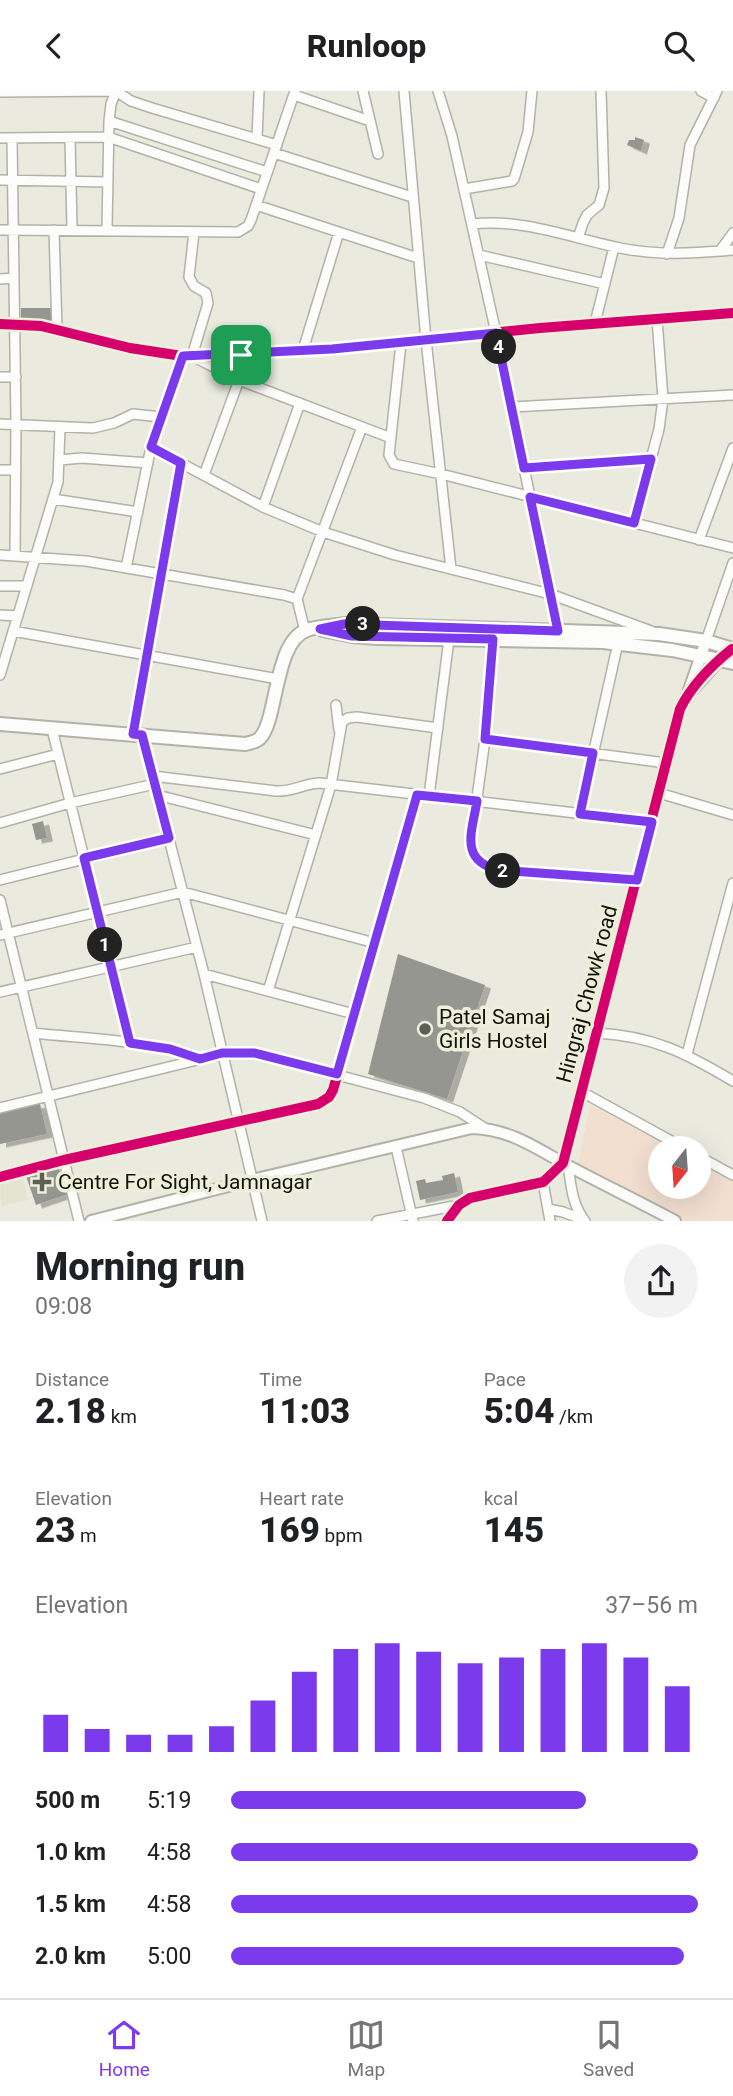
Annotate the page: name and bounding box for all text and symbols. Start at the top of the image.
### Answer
icon: back [35,27,73,65]
text: Runloop [307,27,426,65]
icon: search [660,27,698,65]
pin [211,325,271,385]
pin: 4 [482,329,516,365]
text: 4 [493,335,504,358]
icon: arrive [222,336,260,374]
pin: 3 [346,607,380,641]
text: 3 [357,612,368,635]
pin: 2 [486,853,520,889]
text: 2 [497,859,508,882]
street label: Hingraj Chowk road [552,903,622,1085]
pin: 1 [88,927,122,963]
text: 1 [99,933,110,956]
place label: Patel Samaj Girls Hostel [439,1005,551,1053]
marker: Patel Samaj Girls Hostel [417,1021,433,1037]
north arrow [648,1136,710,1199]
map controls [648,1136,711,1199]
place label: Centre For Sight, Jamnagar [58,1170,312,1194]
marker: Centre For Sight, Jamnagar [32,1172,52,1192]
button: share [624,1244,698,1318]
text: Morning run [35,1245,245,1289]
text: 09:08 [35,1293,92,1320]
text: Distance [35,1368,109,1391]
text: Time [259,1368,302,1391]
text: Pace [484,1368,526,1391]
text: 2.18 [35,1391,106,1432]
text: 11:03 [259,1391,350,1432]
text: 5:04 [484,1391,554,1432]
text: km [106,1405,137,1428]
text: /km [554,1405,593,1428]
text: Elevation [35,1487,112,1510]
text: Heart rate [259,1487,344,1510]
text: kcal [484,1487,518,1510]
text: 23 [35,1510,75,1551]
text: 169 [259,1510,320,1551]
text: 145 [484,1510,544,1551]
text: m [75,1524,97,1547]
text: bpm [320,1524,363,1547]
text: Elevation [35,1592,128,1619]
text: 37–56 m [605,1592,698,1619]
text: 500 m [35,1787,100,1814]
text: 5:19 [147,1787,191,1814]
text: 1.0 km [35,1839,106,1866]
text: 4:58 [147,1839,191,1866]
text: 1.5 km [35,1891,106,1918]
text: 4:58 [147,1891,191,1918]
text: 2.0 km [35,1943,106,1970]
text: 5:00 [147,1943,191,1970]
tab: Home [99,2016,150,2081]
tab: Map [347,2016,385,2081]
tab: Saved [583,2016,634,2081]

